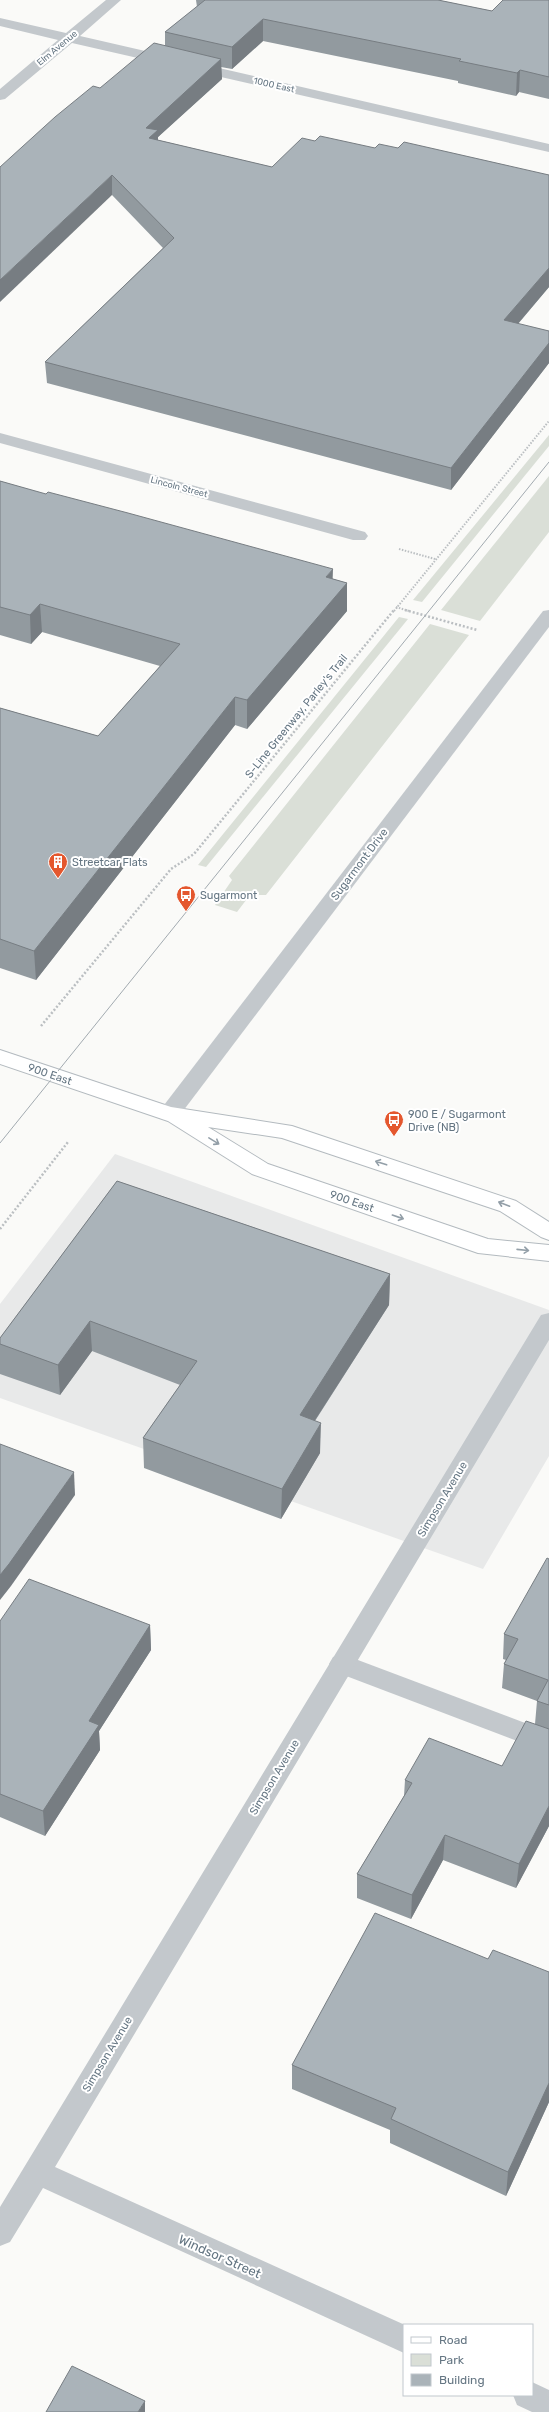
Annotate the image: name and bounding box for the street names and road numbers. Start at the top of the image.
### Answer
street label: Elm Avenue [35,28,79,68]
street label: 1000 East [253,75,296,95]
street label: Lincoln Street [149,475,209,500]
street label: S-Line Greenway, Parley's Trail [242,652,350,781]
street label: Sugarmont Drive [328,826,391,903]
street label: 900 East [26,1061,74,1088]
street label: 900 East [328,1188,376,1215]
street label: Simpson Avenue [415,1459,470,1539]
street label: Simpson Avenue [247,1737,302,1817]
street label: Simpson Avenue [80,2014,135,2094]
street label: Windsor Street [176,2232,263,2281]

